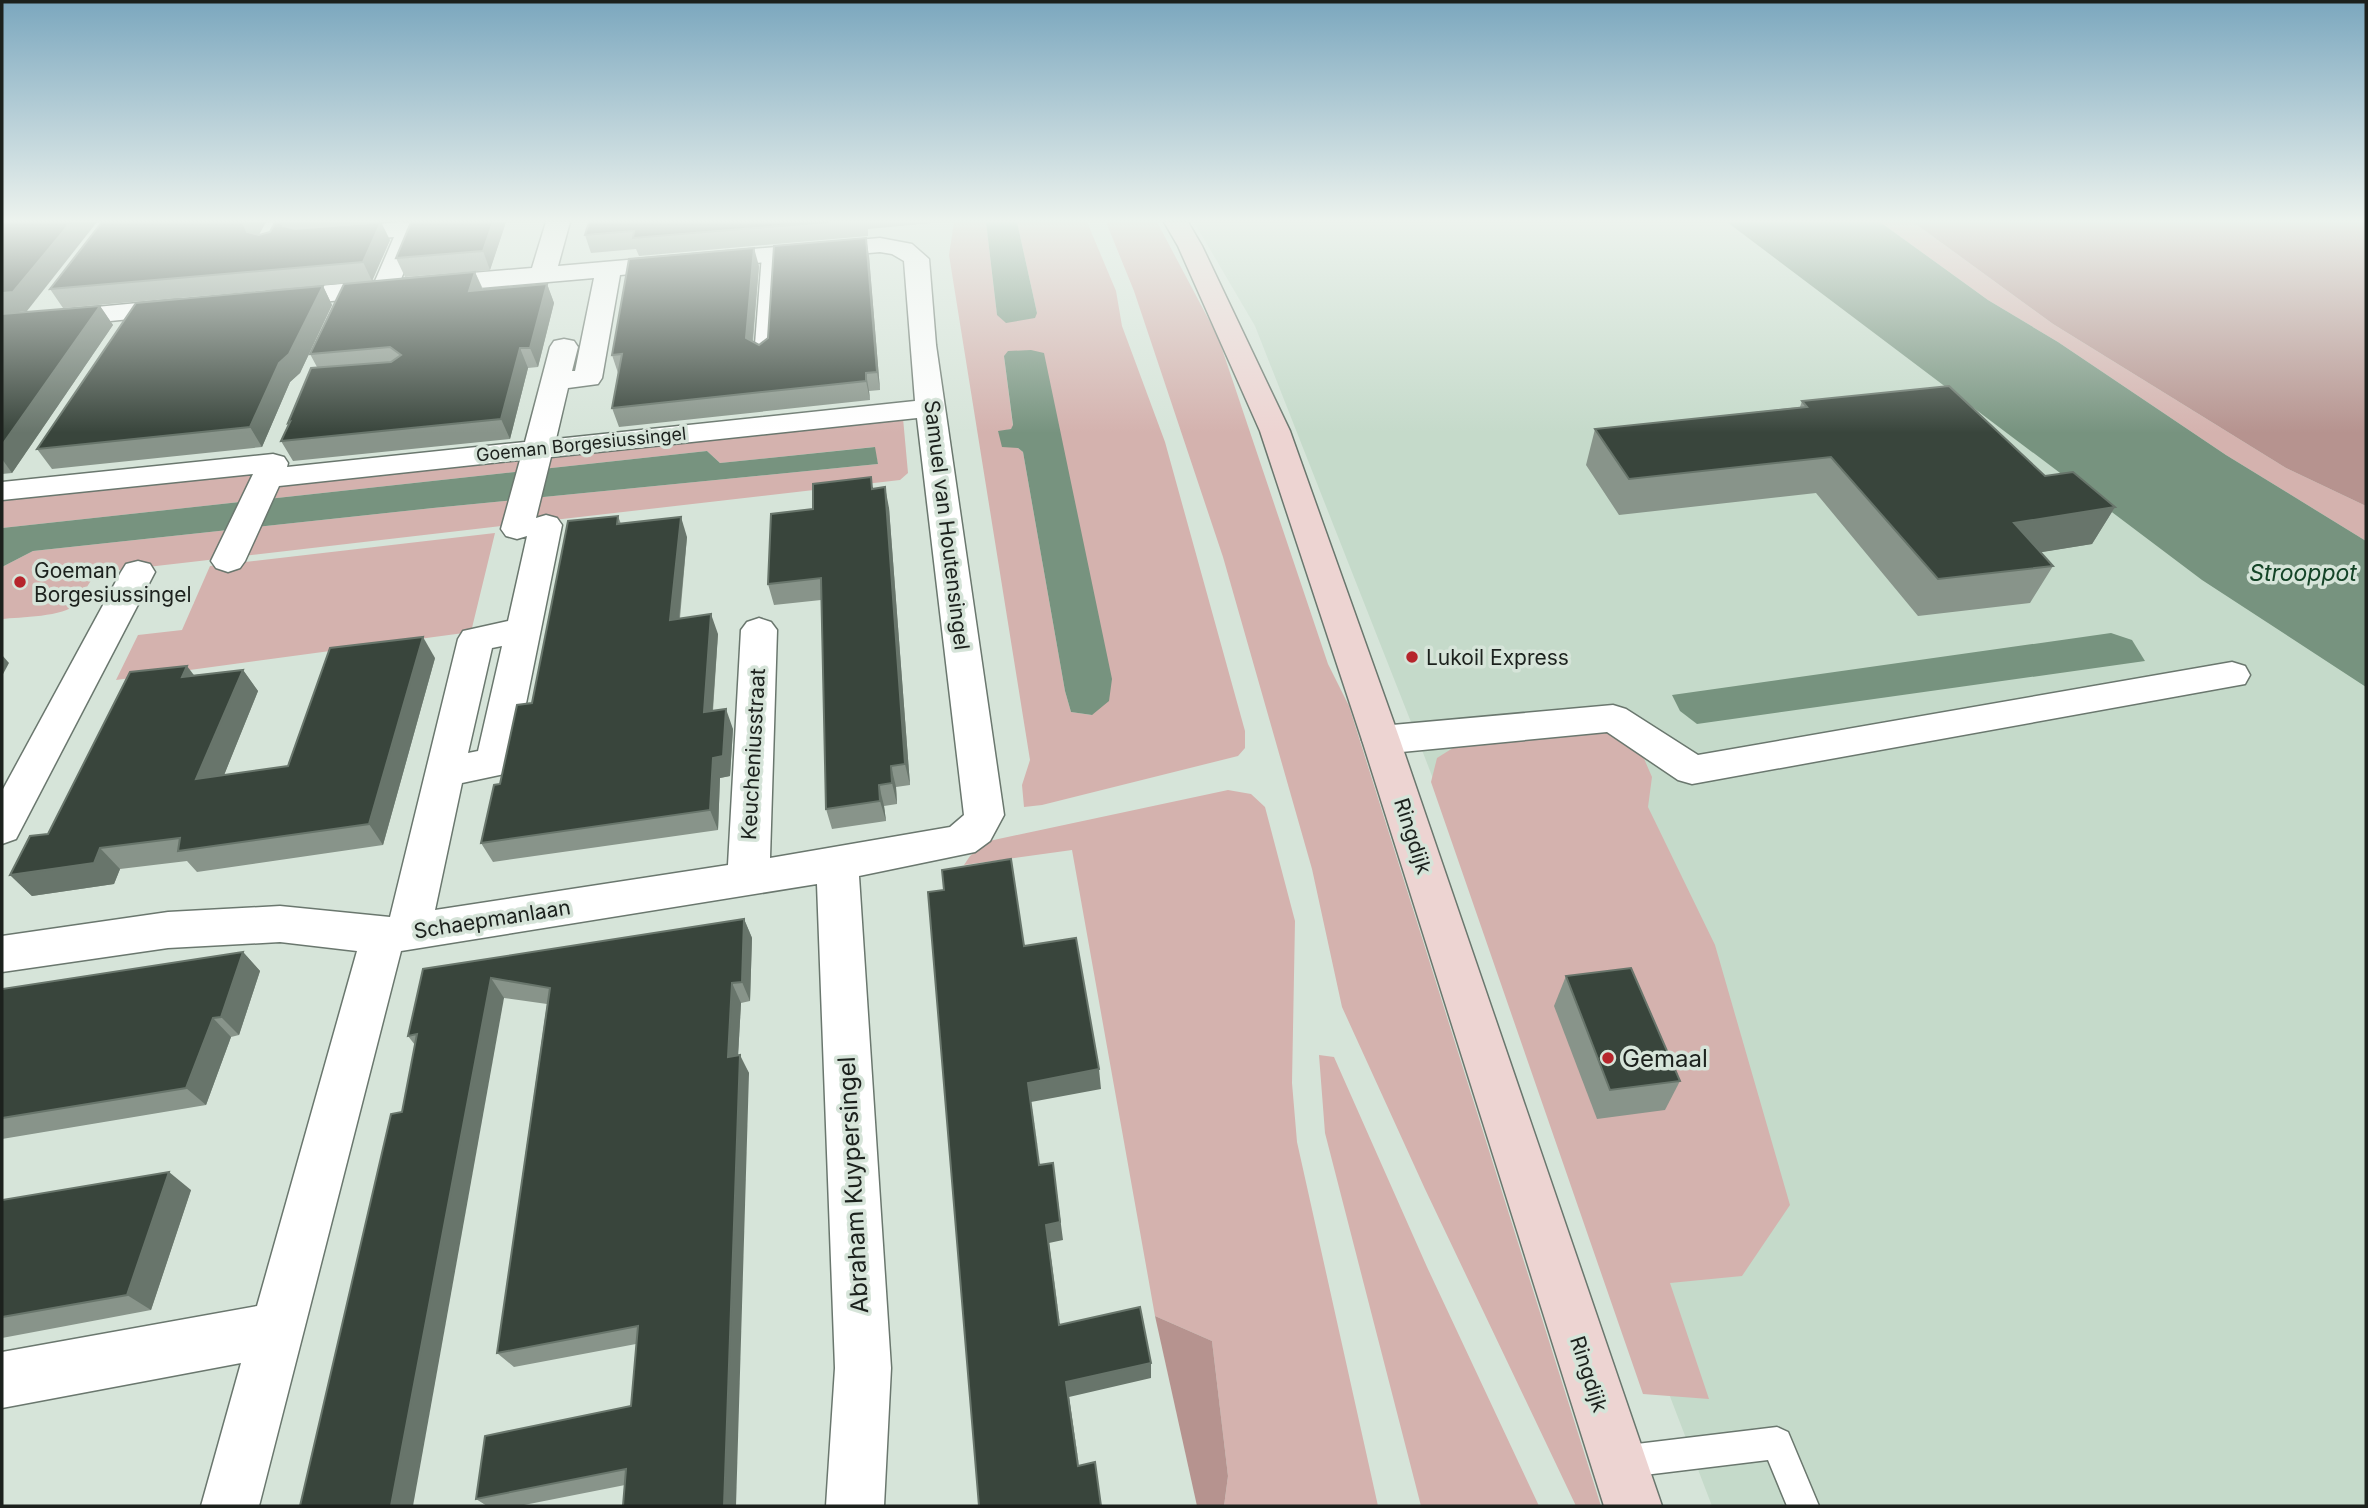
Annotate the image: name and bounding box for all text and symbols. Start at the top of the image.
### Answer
street label: Samuel van Houtensingel [919,398,975,652]
street label: Goeman Borgesiussingel [475,423,687,465]
place label: Goeman Borgesiussingel [34,558,191,607]
water label: Strooppot [2249,559,2357,587]
marker: Goeman Borgesiussingel [12,574,28,590]
place label: Lukoil Express [1426,645,1569,670]
marker: Lukoil Express [1404,649,1420,665]
street label: Keucheniusstraat [736,667,770,840]
street label: Ringdijk [1389,795,1437,878]
street label: Schaepmanlaan [412,894,572,944]
place label: Gemaal [1622,1044,1708,1073]
marker: Gemaal [1600,1050,1616,1066]
street label: Abraham Kuypersingel [832,1056,874,1314]
street label: Ringdijk [1565,1333,1613,1416]

